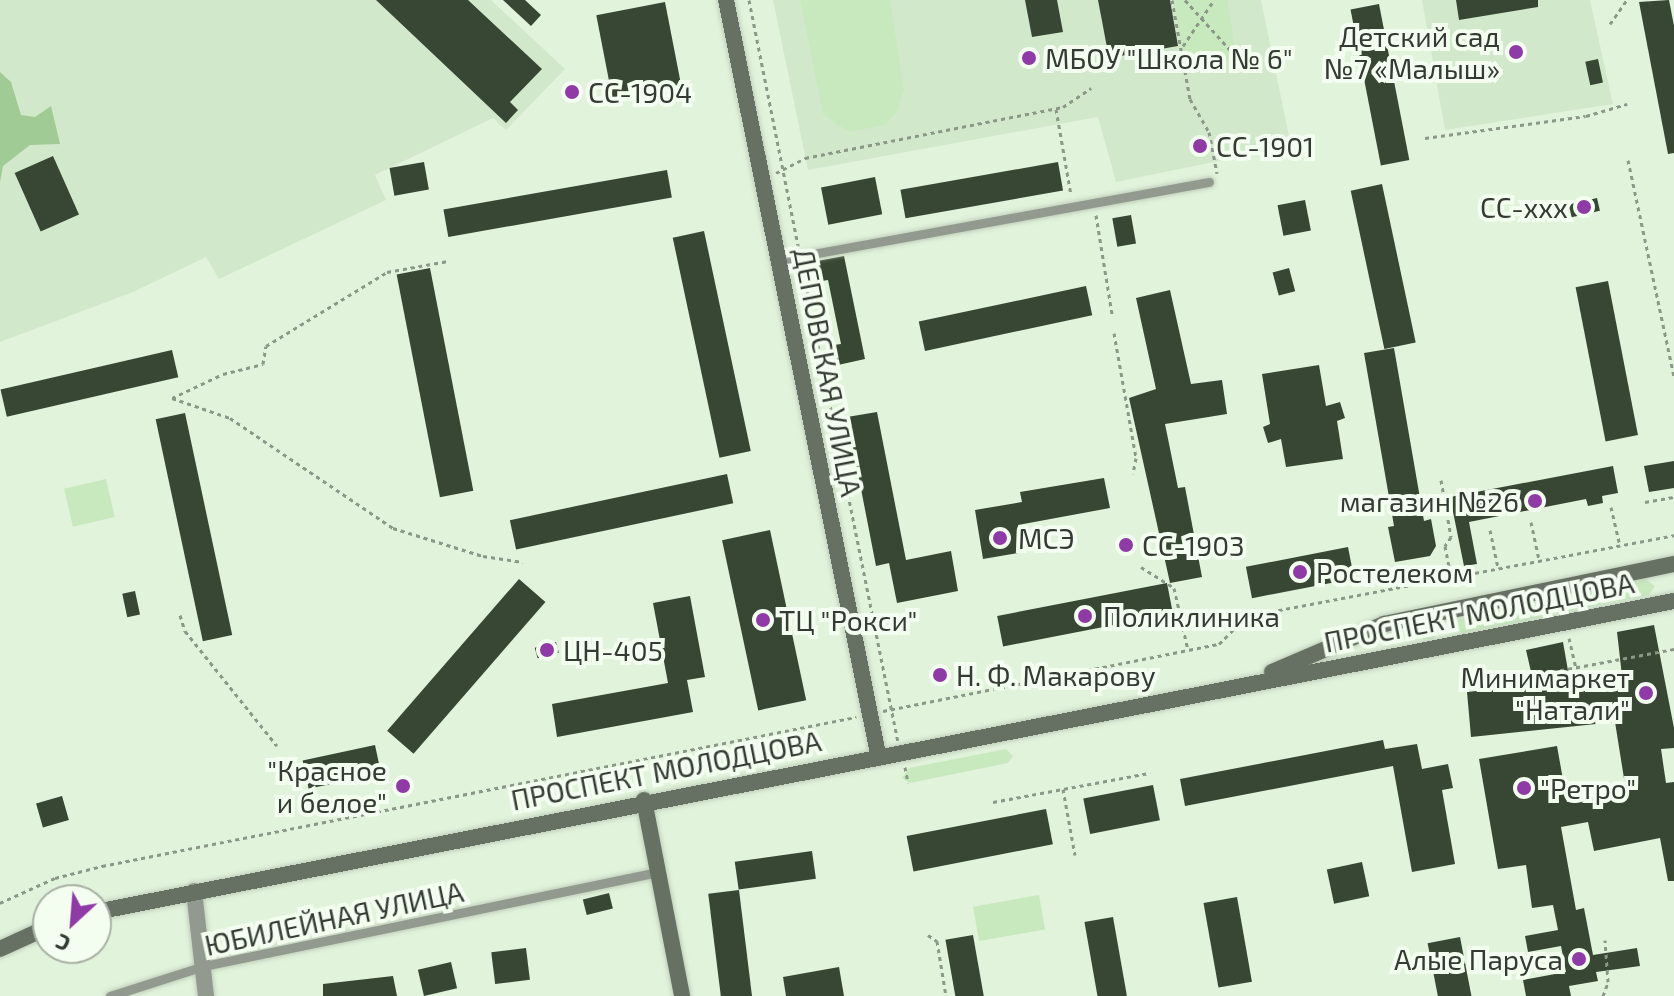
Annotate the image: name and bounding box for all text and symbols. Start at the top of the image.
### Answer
place label: Детский сад №7 «Малыш» [1324,19,1500,85]
place label: МБОУ "Школа № 6" [1045,41,1293,75]
marker: Детский сад №7 «Малыш» [1507,43,1525,61]
marker: МБОУ "Школа № 6" [1020,49,1038,67]
place label: СС-1904 [588,75,692,109]
marker: СС-1904 [563,83,581,101]
place label: СС-1901 [1216,129,1314,163]
marker: СС-1901 [1191,137,1209,155]
place label: СС-ххх [1480,190,1568,224]
marker: СС-ххх [1575,198,1593,216]
street label: ДЕПОВСКАЯ УЛИЦА [787,245,869,499]
place label: магазин №26 [1340,484,1519,518]
marker: магазин №26 [1526,492,1544,510]
place label: МСЭ [1018,521,1075,555]
marker: МСЭ [989,527,1011,549]
place label: СС-1903 [1142,528,1245,562]
marker: СС-1903 [1117,536,1135,554]
place label: Ростелеком [1316,555,1473,589]
marker: Ростелеком [1291,563,1309,581]
street label: ПРОСПЕКТ МОЛОДЦОВА [1321,565,1637,659]
place label: Поликлиника [1103,599,1280,633]
place label: ТЦ "Рокси" [779,603,918,637]
marker: Поликлиника [1074,605,1096,627]
marker: ТЦ "Рокси" [754,611,772,629]
place label: ЦН-405 [563,633,663,667]
marker: ЦН-405 [538,641,556,659]
place label: Н. Ф. Макарову [956,658,1156,692]
place label: Минимаркет "Натали" [1460,660,1630,726]
marker: Н. Ф. Макарову [931,666,949,684]
marker: Минимаркет "Натали" [1637,684,1655,702]
street label: ПРОСПЕКТ МОЛОДЦОВА [508,723,824,817]
place label: "Красное и белое" [267,753,387,819]
place label: "Ретро" [1540,771,1636,805]
marker: "Красное и белое" [394,777,412,795]
marker: "Ретро" [1515,779,1533,797]
street label: ЮБИЛЕЙНАЯ УЛИЦА [202,874,466,962]
north arrow [32,884,112,964]
text: С [51,929,74,958]
place label: Алые Паруса [1394,942,1563,976]
marker: Алые Паруса [1570,950,1588,968]

